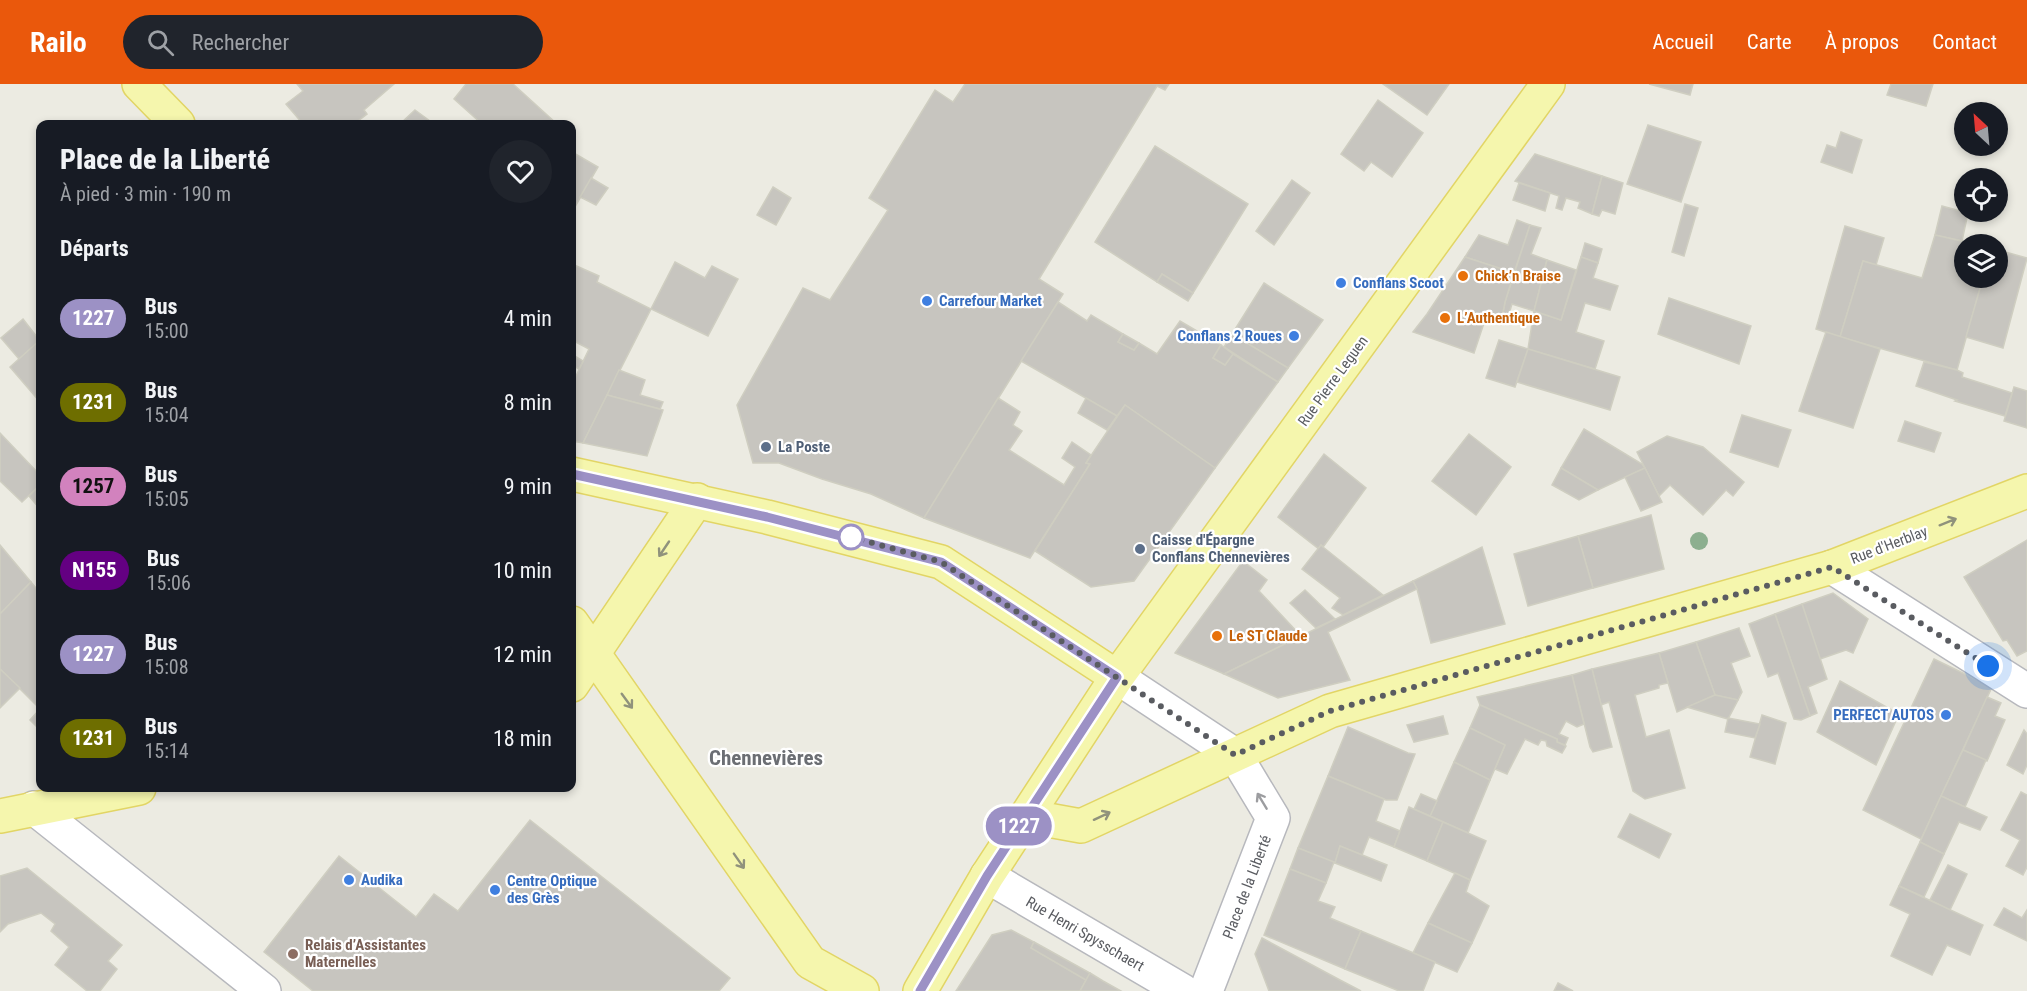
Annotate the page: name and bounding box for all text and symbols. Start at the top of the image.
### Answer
search box [123,15,543,69]
text: Railo [30,26,87,59]
icon: search [144,26,177,59]
text: Rechercher [192,30,289,55]
text: Accueil [1653,30,1714,54]
text: Carte [1747,30,1792,54]
text: À propos [1825,30,1899,54]
text: Contact [1932,30,1997,54]
north arrow [1954,102,2008,156]
map controls [1954,102,2008,288]
button: heart [489,140,552,203]
text: Place de la Liberté [60,143,270,176]
button: locate [1954,168,2008,222]
text: À pied · 3 min · 190 m [60,182,231,206]
button: layers [1954,234,2008,288]
text: Départs [60,236,129,261]
place label: Chick’n Braise [1475,267,1561,285]
marker: Chick’n Braise [1456,269,1470,283]
place label: Conflans Scoot [1353,274,1444,292]
marker: Conflans Scoot [1334,276,1348,290]
place label: Carrefour Market [939,292,1042,310]
text: Bus [144,294,178,319]
marker: Carrefour Market [920,294,934,308]
text: 1227 [72,306,114,330]
text: 4 min [504,306,552,331]
place label: L’Authentique [1457,309,1540,327]
marker: L’Authentique [1438,311,1452,325]
text: 15:00 [144,319,189,343]
place label: Conflans 2 Roues [1177,327,1282,345]
marker: Conflans 2 Roues [1287,329,1301,343]
street label: Rue Pierre Leguen [1294,332,1372,430]
text: Bus [144,378,178,403]
text: 1231 [72,390,114,414]
text: 8 min [504,390,552,415]
text: 15:04 [144,403,189,427]
place label: La Poste [778,438,830,456]
marker: La Poste [759,440,773,454]
text: Bus [144,462,178,487]
text: 1257 [72,474,114,498]
text: 9 min [504,474,552,499]
text: 15:05 [144,487,189,511]
one-way arrow [1938,516,1957,527]
street label: Rue d'Herblay [1848,522,1930,568]
unlabelled marker [838,524,864,550]
place label: Caisse d'Épargne Conflans Chennevières [1152,531,1290,566]
one-way arrow [658,540,670,556]
marker: Caisse d'Épargne Conflans Chennevières [1133,542,1147,556]
text: Bus [147,546,180,571]
text: N155 [72,558,117,582]
text: 10 min [493,558,552,583]
text: 15:06 [147,571,191,595]
place label: Le ST Claude [1229,627,1307,645]
marker: Le ST Claude [1210,629,1224,643]
text: Bus [144,630,178,655]
text: 1227 [72,642,114,666]
text: 12 min [493,642,552,667]
your location [1973,651,2003,681]
text: 15:08 [144,655,189,679]
one-way arrow [621,693,633,709]
place label: PERFECT AUTOS [1833,706,1934,724]
marker: PERFECT AUTOS [1939,708,1953,722]
text: Bus [144,714,178,739]
text: 1231 [72,726,114,750]
text: 18 min [493,726,552,751]
text: 15:14 [144,739,189,763]
district label: Chennevières [709,746,823,770]
one-way arrow [1256,793,1268,810]
line badge: 1227 [977,806,1061,846]
one-way arrow [1093,810,1111,822]
text: 1227 [998,814,1040,838]
street label: Place de la Liberté [1219,833,1275,941]
one-way arrow [733,852,745,869]
place label: Audika [361,871,403,889]
place label: Centre Optique des Grès [507,872,597,907]
marker: Audika [342,873,356,887]
marker: Centre Optique des Grès [488,883,502,897]
street label: Rue Henri Spysschaert [1023,893,1147,975]
place label: Relais d’Assistantes Maternelles [305,936,426,971]
marker: Relais d’Assistantes Maternelles [286,947,300,961]

